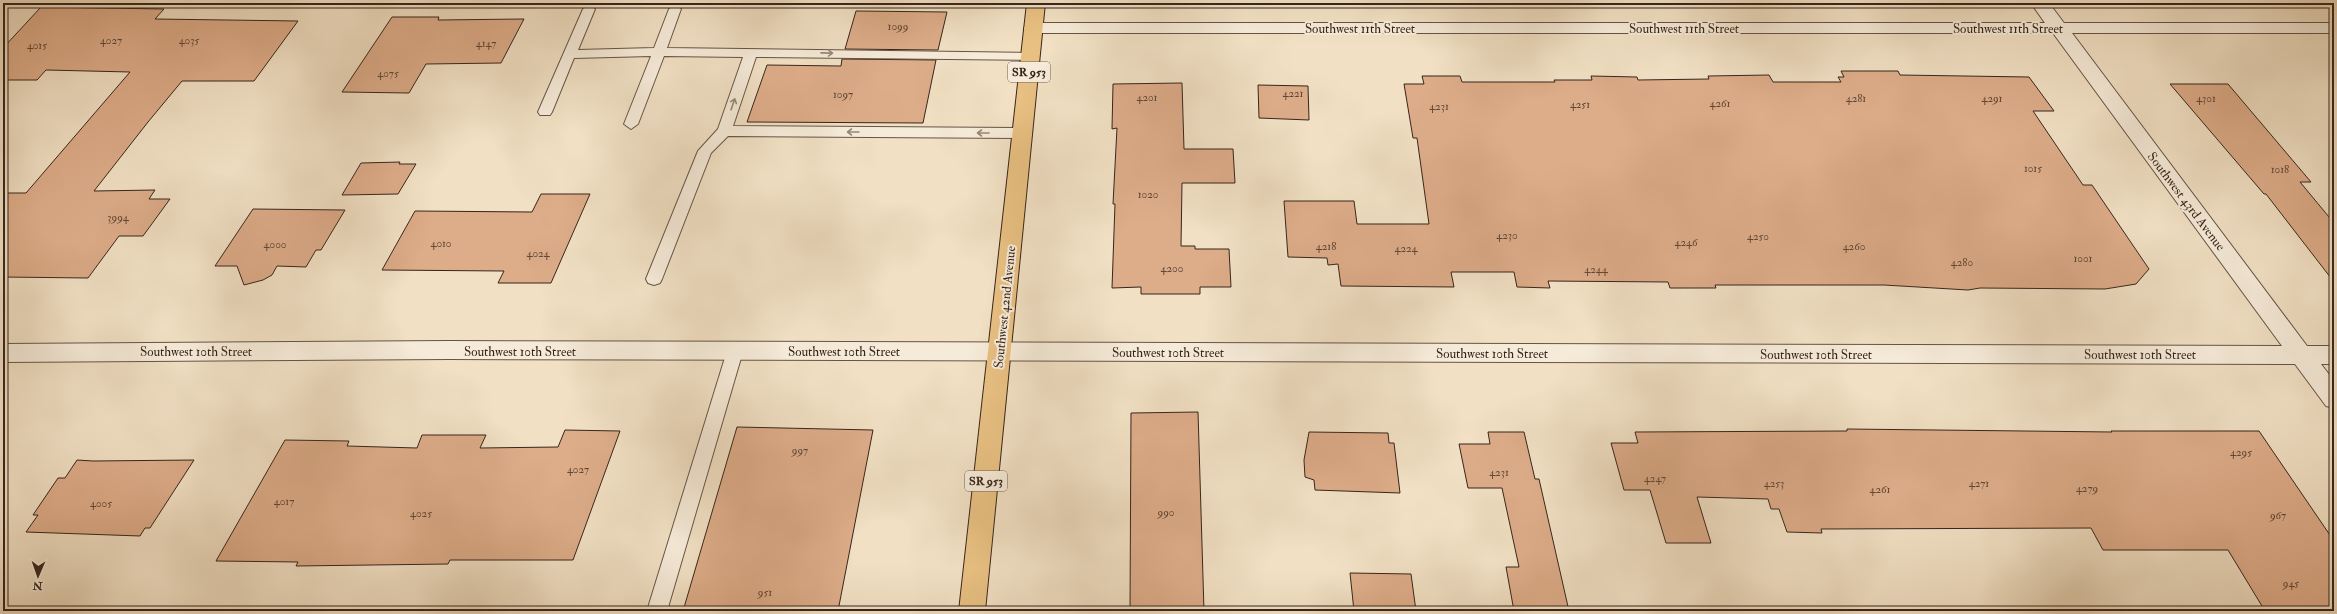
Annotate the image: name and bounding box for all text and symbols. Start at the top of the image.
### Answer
house number: 1099 [888,20,908,33]
street label: Southwest 11th Street [1305,21,1415,37]
street label: Southwest 11th Street [1629,21,1739,37]
street label: Southwest 11th Street [1953,21,2063,37]
house number: 4027 [100,34,122,47]
house number: 4035 [179,34,199,47]
house number: 4147 [476,37,496,50]
house number: 4015 [27,39,47,52]
one-way arrow [820,49,833,57]
road number: SR 953 [1008,62,1050,82]
house number: 4075 [377,67,399,80]
house number: 4221 [1282,87,1304,100]
house number: 1097 [833,88,853,101]
house number: 4201 [1136,91,1158,104]
house number: 4281 [1846,92,1866,105]
house number: 4291 [1981,92,2003,105]
house number: 4301 [2196,92,2216,105]
house number: 4261 [1710,97,1731,110]
one-way arrow [730,98,738,110]
house number: 4251 [1570,98,1590,111]
house number: 4231 [1429,100,1449,113]
one-way arrow [847,128,860,136]
one-way arrow [977,129,990,137]
street label: Southwest 43rd Avenue [2144,149,2229,255]
house number: 1015 [2024,162,2042,175]
house number: 1018 [2271,163,2289,176]
house number: 1020 [1138,188,1159,201]
house number: 3994 [107,211,130,224]
house number: 4230 [1496,229,1518,242]
house number: 4250 [1747,230,1769,243]
house number: 4246 [1675,236,1699,249]
house number: 4010 [430,237,452,250]
house number: 4000 [264,238,287,251]
house number: 4218 [1316,240,1336,253]
house number: 4260 [1843,240,1866,253]
house number: 4224 [1394,242,1419,255]
street label: Southwest 42nd Avenue [991,245,1019,369]
house number: 4024 [526,247,551,260]
house number: 1001 [2074,252,2093,265]
house number: 4280 [1951,256,1974,269]
house number: 4200 [1161,262,1184,275]
house number: 4244 [1584,263,1609,276]
street label: Southwest 10th Street [140,344,252,360]
street label: Southwest 10th Street [464,344,576,360]
street label: Southwest 10th Street [788,344,900,360]
street label: Southwest 10th Street [1112,345,1224,361]
street label: Southwest 10th Street [1436,346,1548,362]
street label: Southwest 10th Street [1760,347,1872,363]
street label: Southwest 10th Street [2084,347,2196,363]
house number: 997 [791,444,808,457]
house number: 4295 [2230,446,2252,459]
house number: 4027 [567,463,589,476]
house number: 4231 [1489,466,1509,479]
road number: SR 953 [965,471,1007,491]
house number: 4247 [1644,472,1666,485]
house number: 4253 [1764,477,1784,490]
house number: 4271 [1969,477,1989,490]
house number: 4279 [2076,482,2098,495]
house number: 4261 [1870,483,1891,496]
house number: 4017 [274,495,294,508]
house number: 4005 [90,497,112,510]
house number: 990 [1157,506,1175,519]
house number: 4025 [410,507,432,520]
house number: 967 [2269,509,2286,522]
north arrow [18,556,58,596]
house number: 945 [2282,577,2299,590]
text: N [31,579,44,592]
house number: 951 [757,586,772,599]

